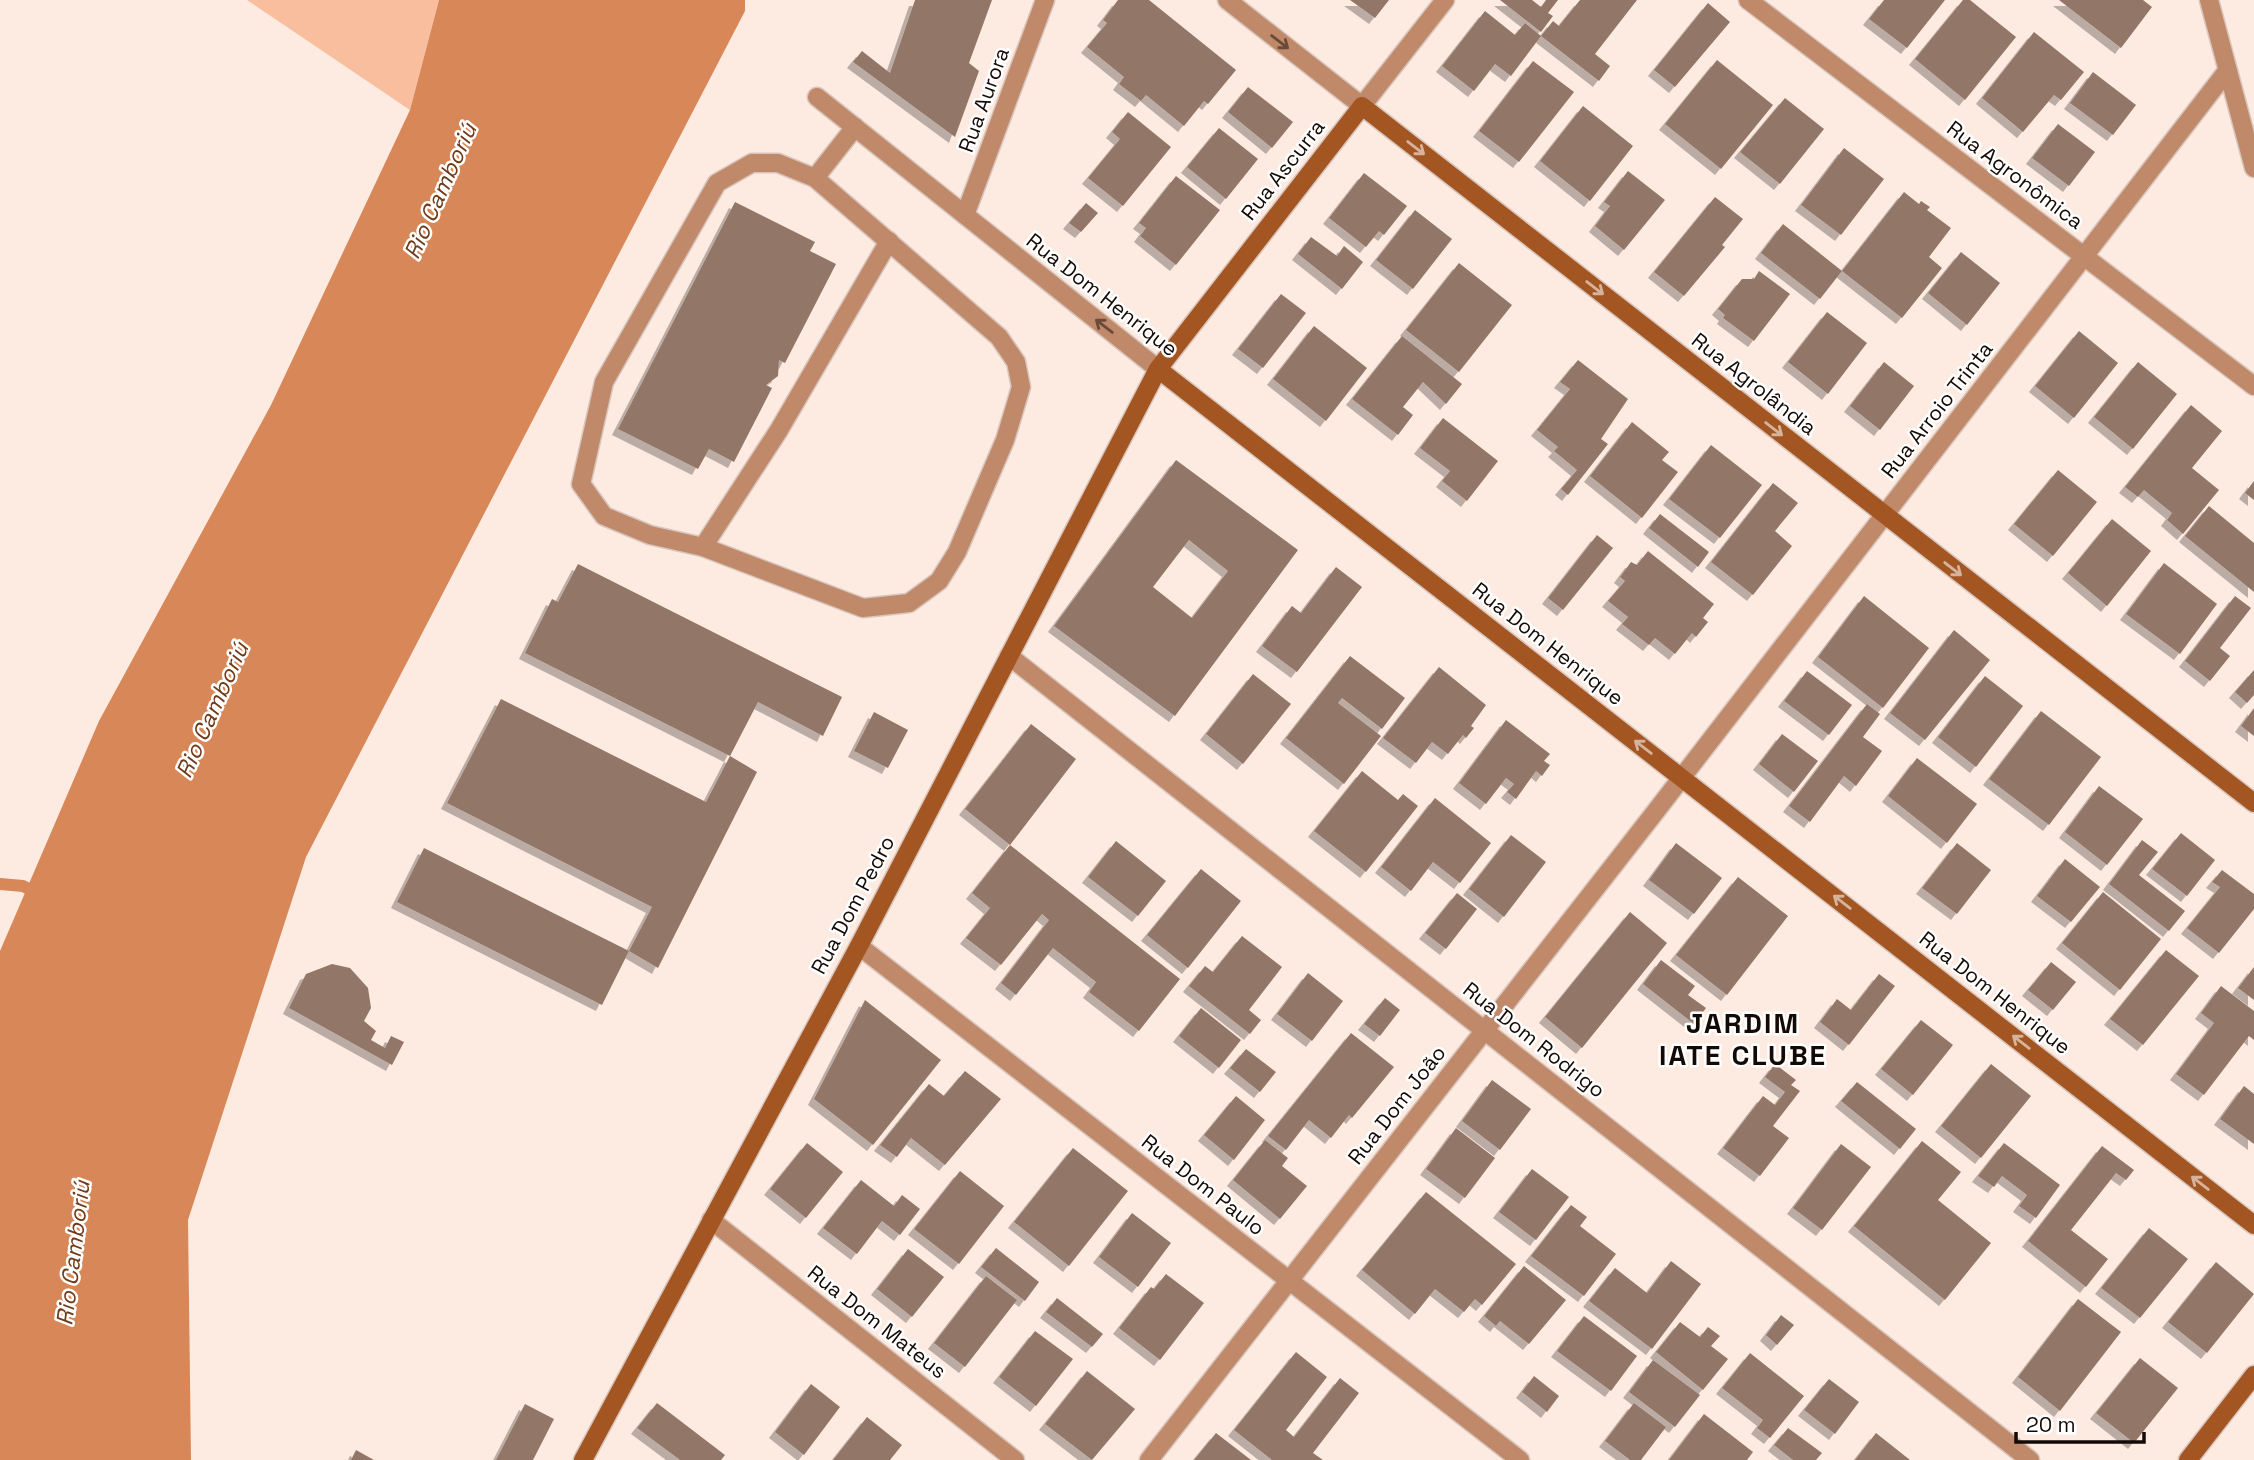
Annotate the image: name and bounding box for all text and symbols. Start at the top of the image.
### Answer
one-way arrow [1271,35,1289,50]
street label: Rua Aurora [952,44,1015,156]
street label: Rua Ascurra [1235,114,1330,226]
street label: Rua Agronômica [1942,114,2089,235]
water label: Rio Camboriú [397,118,484,264]
one-way arrow [1406,141,1425,156]
street label: Rua Dom Henrique [1021,227,1183,362]
one-way arrow [1585,281,1604,296]
one-way arrow [1096,318,1114,333]
street label: Rua Agrolândia [1686,326,1822,441]
street label: Rua Arroio Trinta [1875,336,1998,483]
one-way arrow [1764,421,1782,437]
one-way arrow [1944,561,1962,576]
street label: Rua Dom Henrique [1467,576,1629,711]
water label: Rio Camboriú [169,637,256,783]
one-way arrow [1635,740,1653,755]
street label: Rua Dom Pedro [805,831,900,979]
one-way arrow [1833,895,1852,910]
street label: Rua Dom Henrique [1914,925,2076,1060]
street label: Rua Dom Rodrigo [1458,976,1611,1104]
district label: JARDIM IATE CLUBE [1659,1005,1827,1073]
one-way arrow [2012,1035,2031,1050]
street label: Rua Dom João [1342,1040,1451,1170]
street label: Rua Dom Paulo [1136,1128,1270,1241]
one-way arrow [2192,1175,2210,1190]
water label: Rio Camboriú [49,1178,97,1327]
street label: Rua Dom Mateus [802,1259,952,1384]
scale bar [2016,1400,2144,1444]
text: 20 m [2026,1411,2076,1438]

